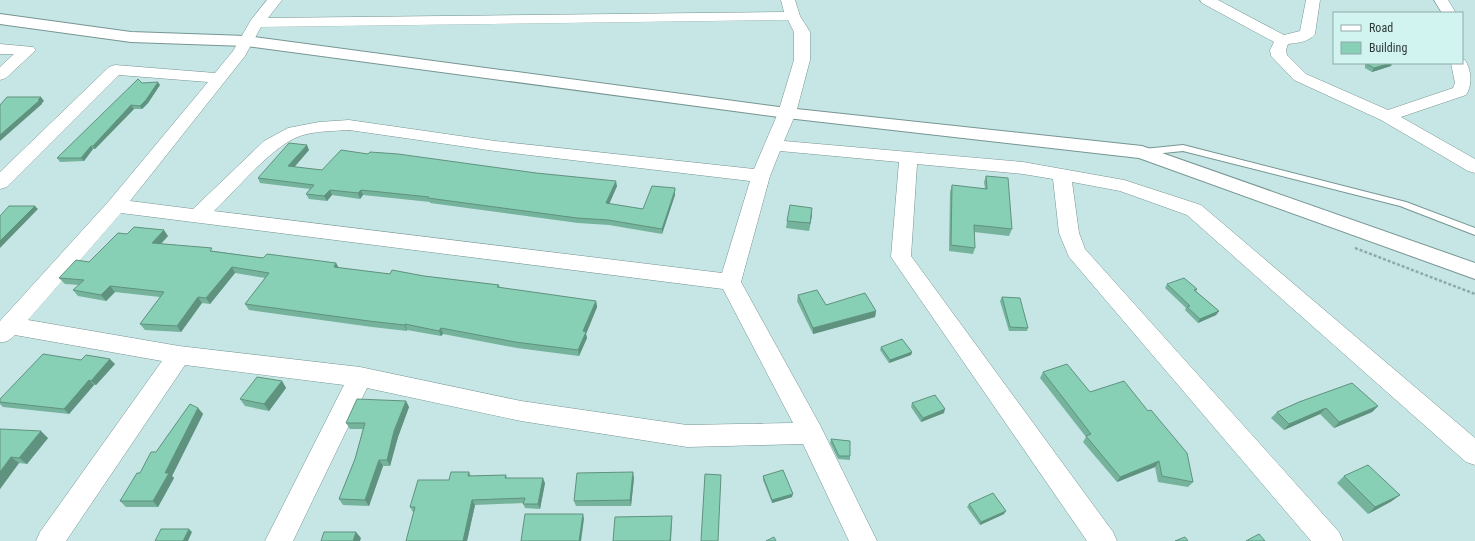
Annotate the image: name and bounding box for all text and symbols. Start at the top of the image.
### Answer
legend [1333,12,1463,64]
text: Road [1369,21,1393,35]
text: Building [1369,41,1407,55]

